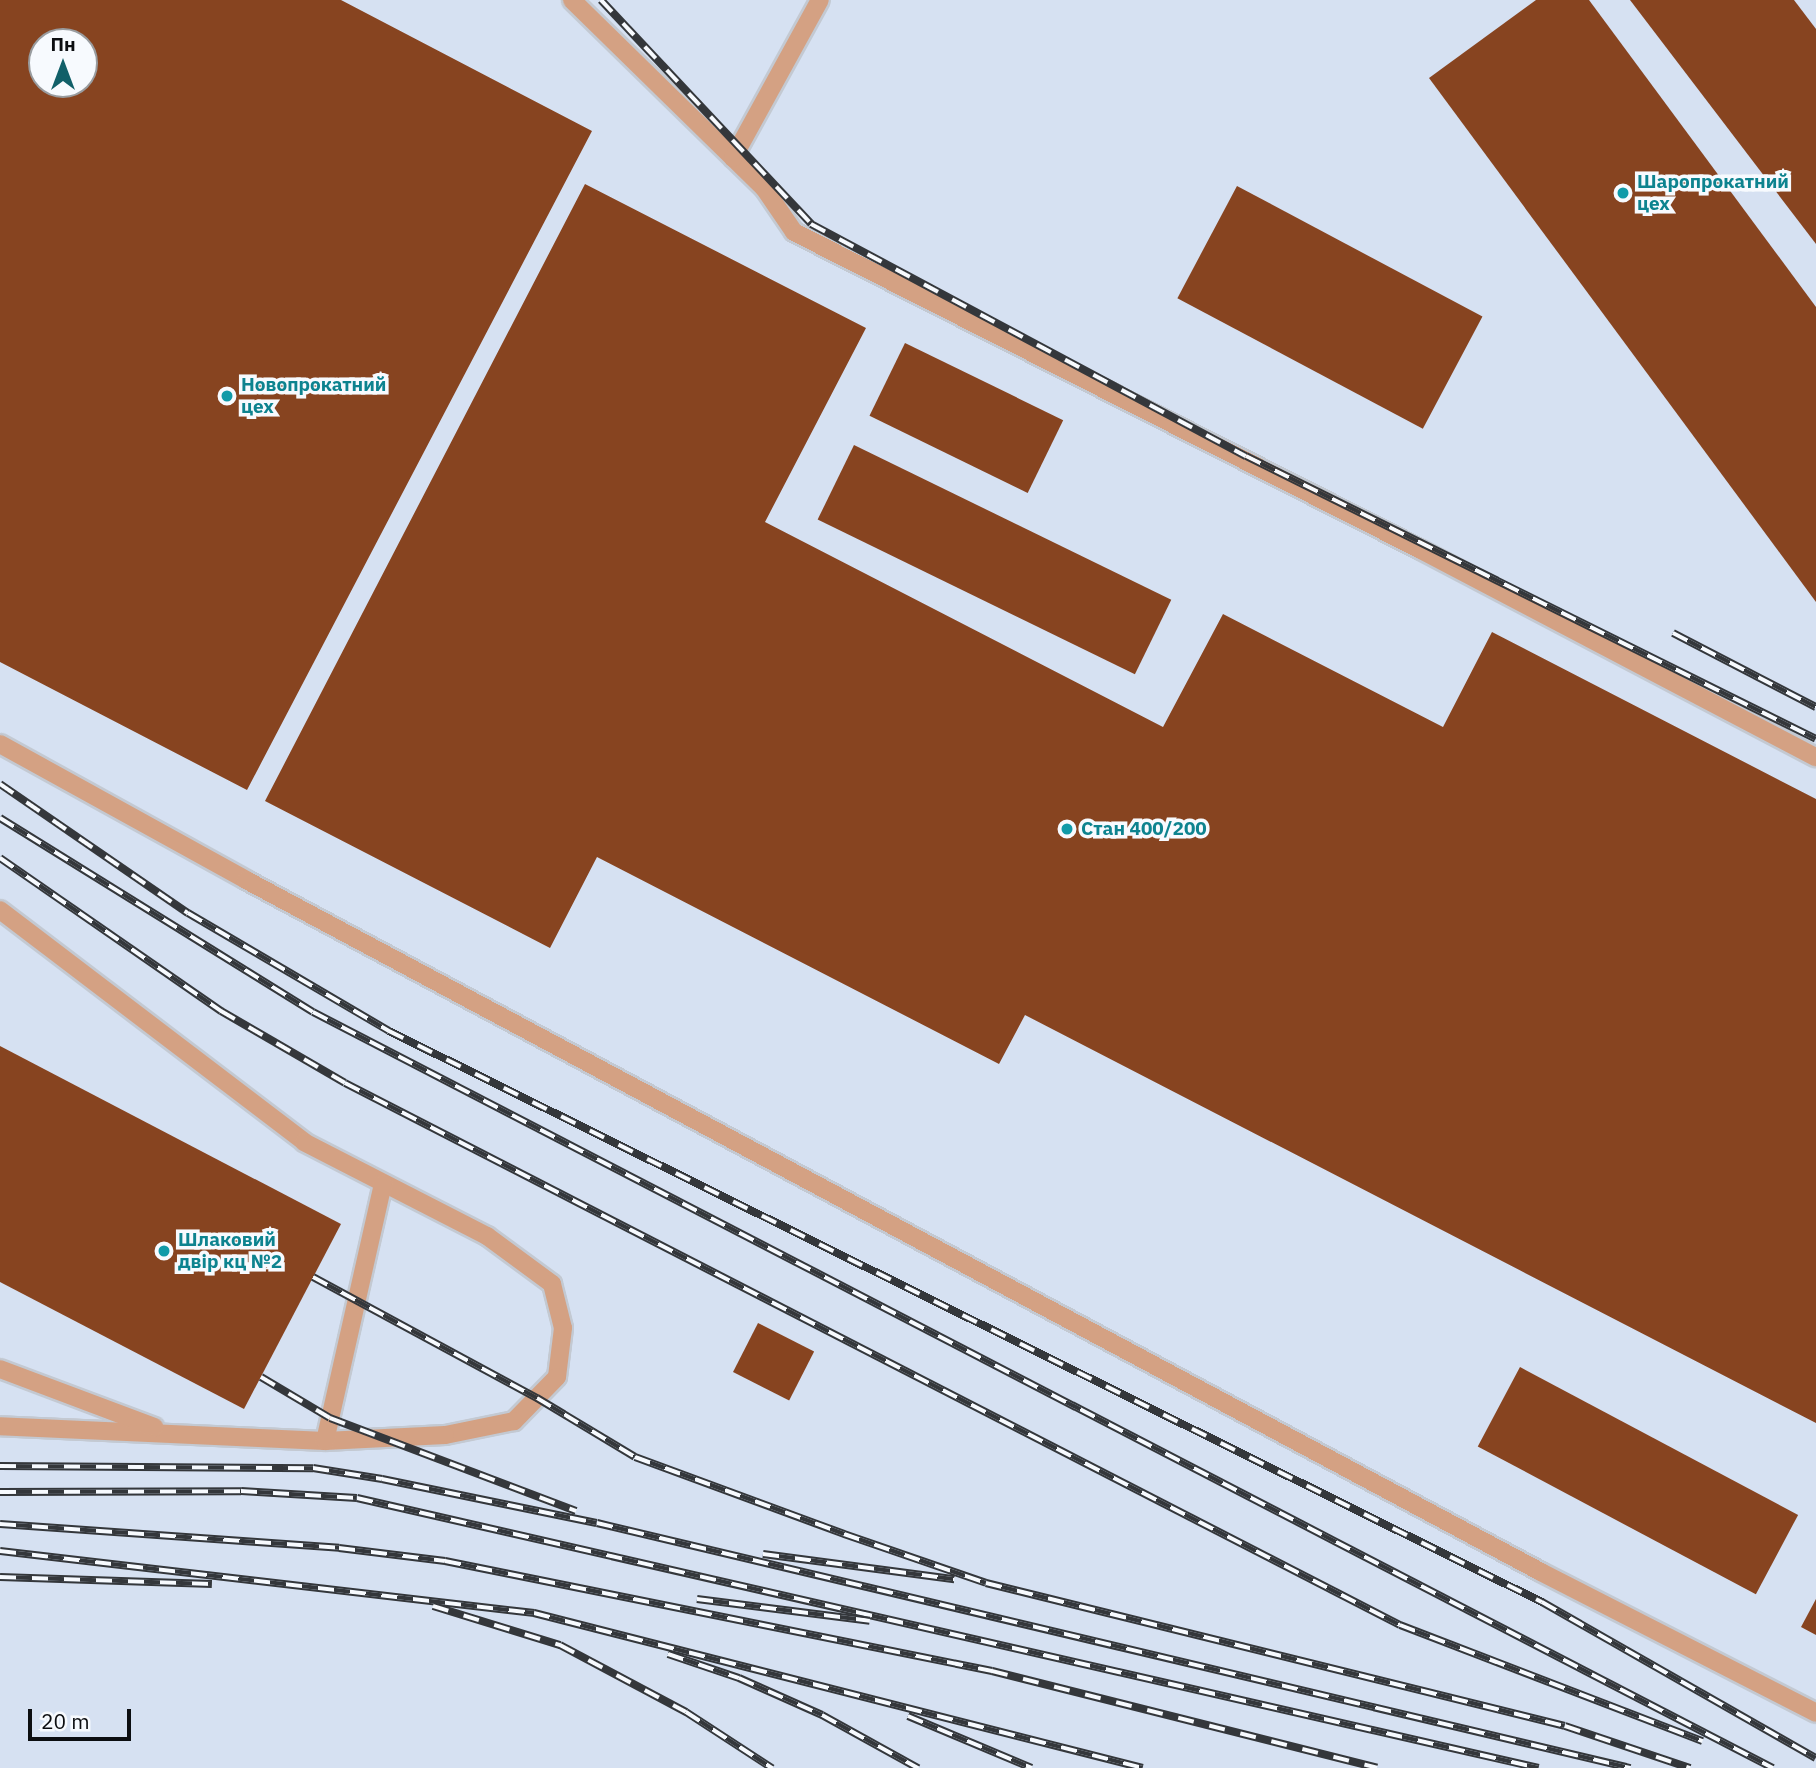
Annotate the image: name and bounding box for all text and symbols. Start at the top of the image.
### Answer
north arrow [28,28,98,98]
text: Пн [50,32,76,56]
place label: Шаропрокатний цех [1637,171,1789,215]
marker: Шаропрокатний цех [1615,185,1631,201]
place label: Новопрокатний цех [241,374,386,418]
marker: Новопрокатний цех [219,388,235,404]
place label: Стан 400/200 [1081,818,1207,840]
marker: Стан 400/200 [1059,821,1075,837]
place label: Шлаковий двір кц №2 [178,1229,282,1273]
marker: Шлаковий двір кц №2 [156,1243,172,1259]
scale bar [32,1694,135,1738]
text: 20 m [41,1707,90,1735]

